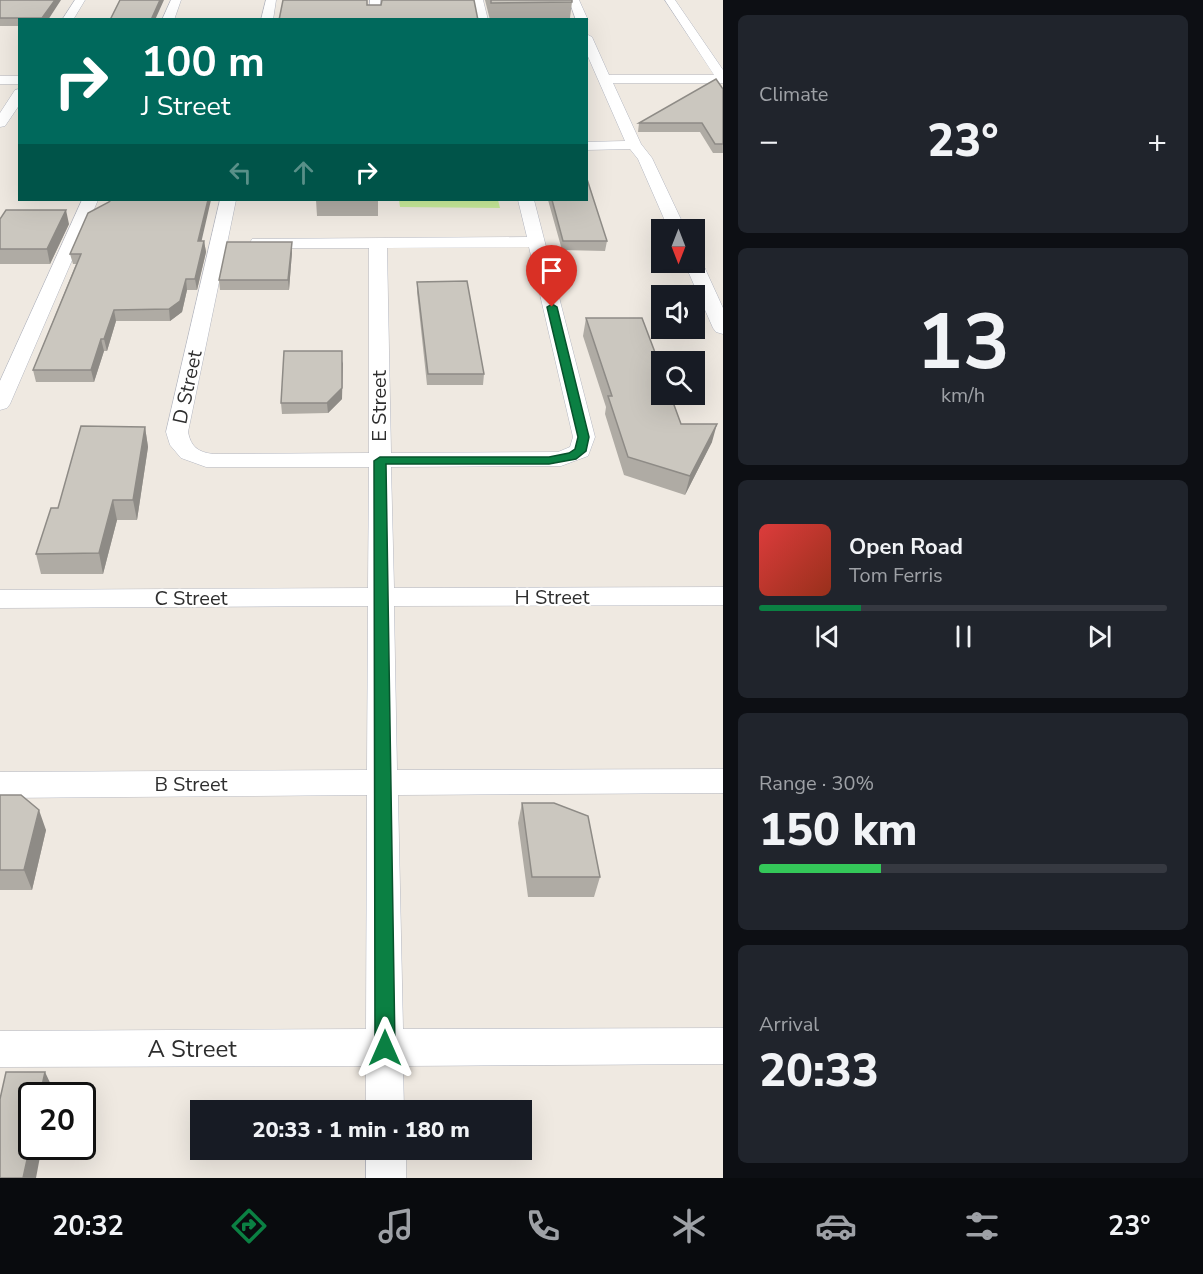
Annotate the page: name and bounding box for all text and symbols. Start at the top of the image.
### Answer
text: 100 m [141,34,265,91]
icon: right [42,42,120,120]
text: Climate [759,81,828,108]
text: J Street [141,88,230,125]
text: 23° [927,111,999,172]
text: − [759,119,779,164]
text: + [1147,119,1167,164]
icon: left [224,156,257,189]
icon: ahead [287,156,320,189]
icon: right [350,156,383,189]
north arrow [651,219,705,273]
map controls [651,219,705,405]
pin [526,245,577,307]
icon: arrive [535,254,568,287]
button: sound [651,285,705,339]
text: 13 [916,289,1010,396]
street label: D Street [167,347,209,426]
button: search [651,351,705,405]
street label: E Street [366,369,393,442]
text: km/h [941,382,985,409]
text: Open Road [849,532,963,562]
text: Tom Ferris [849,562,943,589]
street label: H Street [515,584,590,611]
street label: C Street [154,585,229,612]
icon: previous [811,620,844,653]
icon: pause [947,620,980,653]
icon: next [1083,620,1116,653]
text: Range · 30% [759,770,874,797]
street label: B Street [154,771,229,798]
text: 150 km [759,800,918,861]
text: Arrival [759,1011,819,1038]
position arrow [353,1016,417,1080]
street label: A Street [147,1033,237,1065]
text: 20:33 [759,1041,879,1102]
speed limit sign: 20 [18,1082,96,1160]
text: 20:33 · 1 min · 180 m [252,1115,470,1145]
icon: directions [228,1205,270,1247]
icon: music [375,1205,417,1247]
icon: phone [522,1205,564,1247]
icon: climate [668,1205,710,1247]
icon: car [815,1205,857,1247]
icon: filters [961,1205,1003,1247]
text: 20:32 [52,1208,124,1245]
text: 23° [1108,1208,1151,1245]

